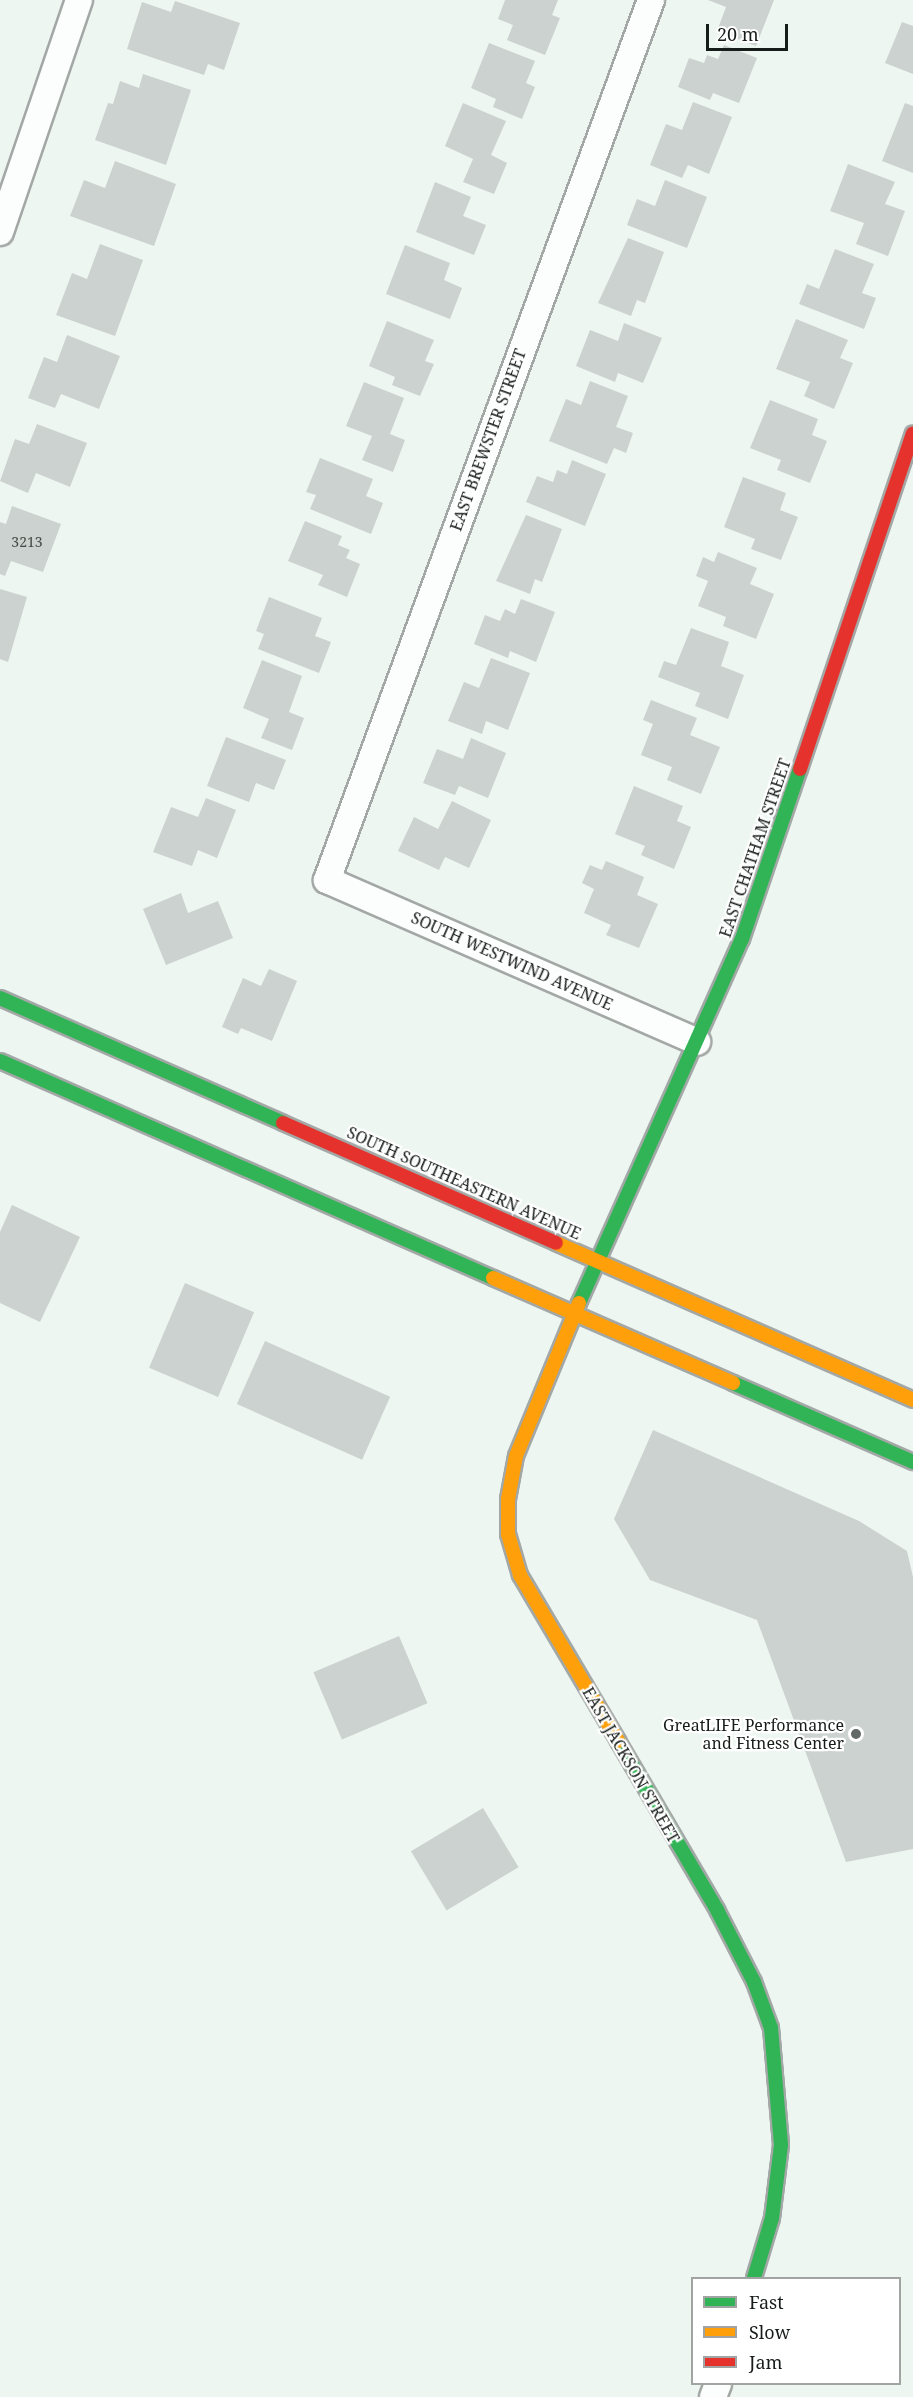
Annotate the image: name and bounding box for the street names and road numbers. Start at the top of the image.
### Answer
street label: EAST BREWSTER STREET [446,346,530,534]
street label: EAST CHATHAM STREET [715,756,795,940]
street label: SOUTH WESTWIND AVENUE [408,908,616,1014]
street label: SOUTH SOUTHEASTERN AVENUE [344,1123,584,1243]
street label: EAST JACKSON STREET [579,1684,683,1846]

